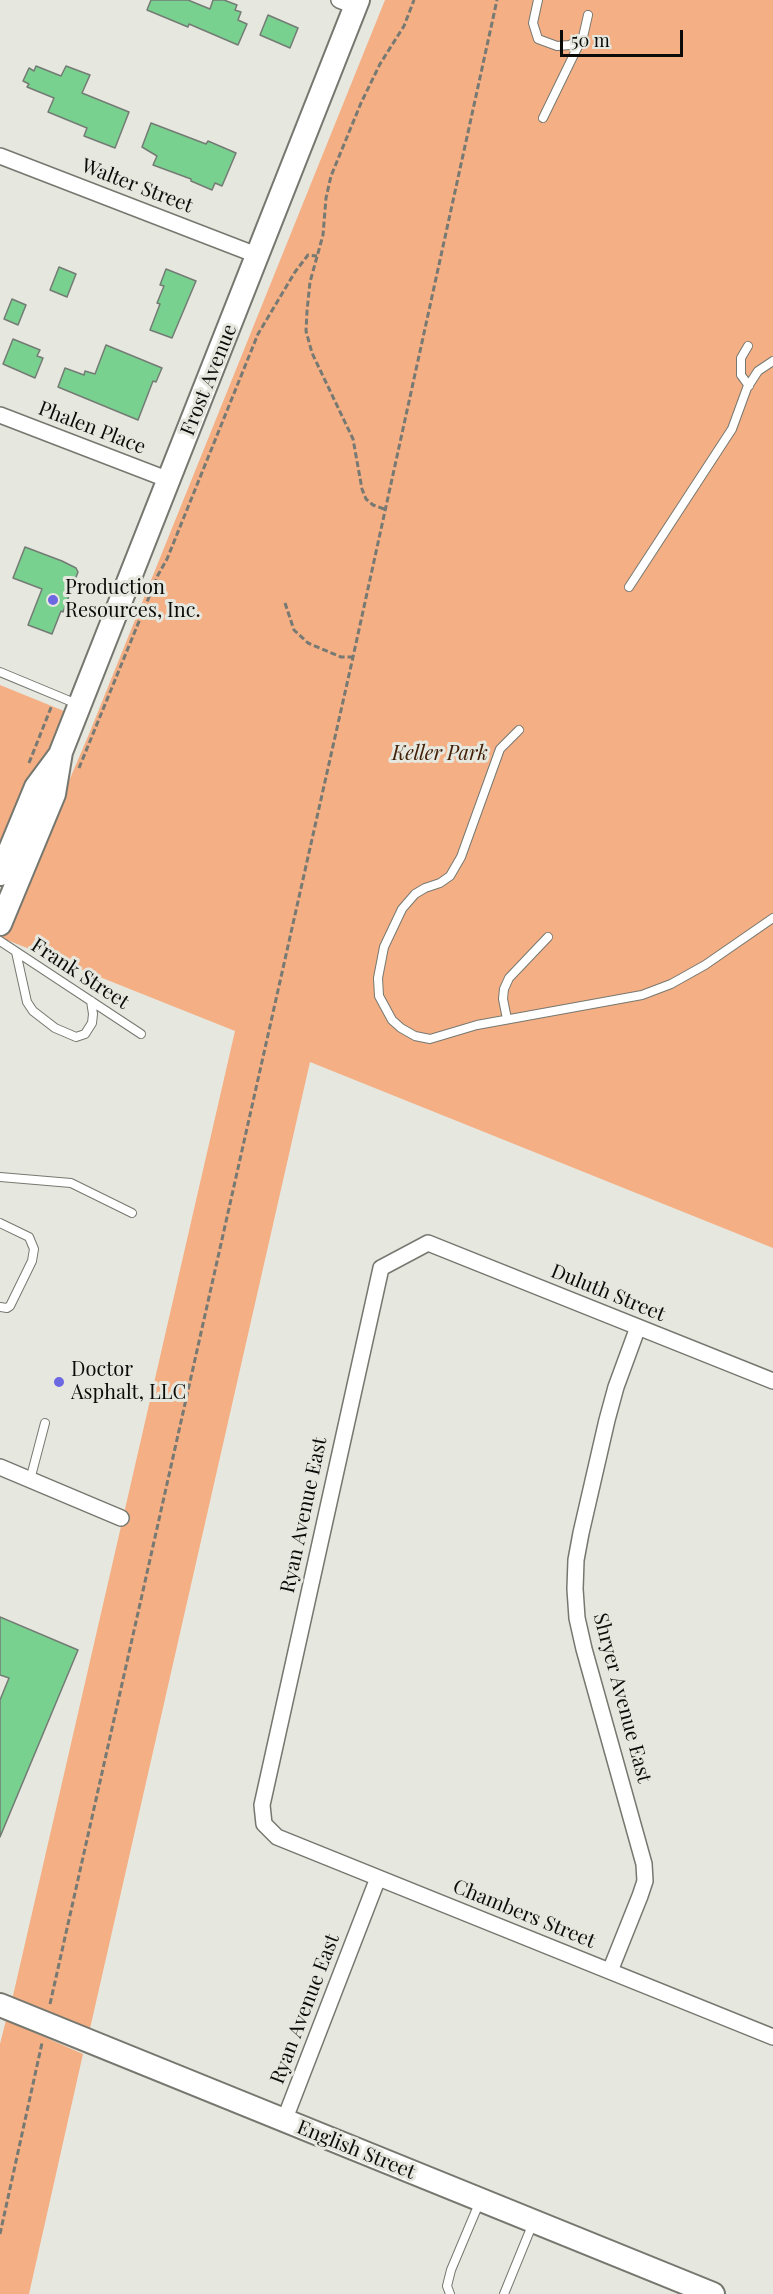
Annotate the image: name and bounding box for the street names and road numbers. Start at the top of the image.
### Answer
street label: Walter Street [78,154,196,218]
street label: Frost Avenue [176,321,242,439]
street label: Phalen Place [35,397,149,459]
street label: Frank Street [27,933,133,1015]
street label: Duluth Street [547,1259,669,1327]
street label: Ryan Avenue East [276,1435,332,1595]
street label: Shryer Avenue East [588,1611,656,1785]
street label: Chambers Street [449,1875,599,1953]
street label: Ryan Avenue East [265,1931,345,2087]
street label: English Street [293,2115,419,2185]

